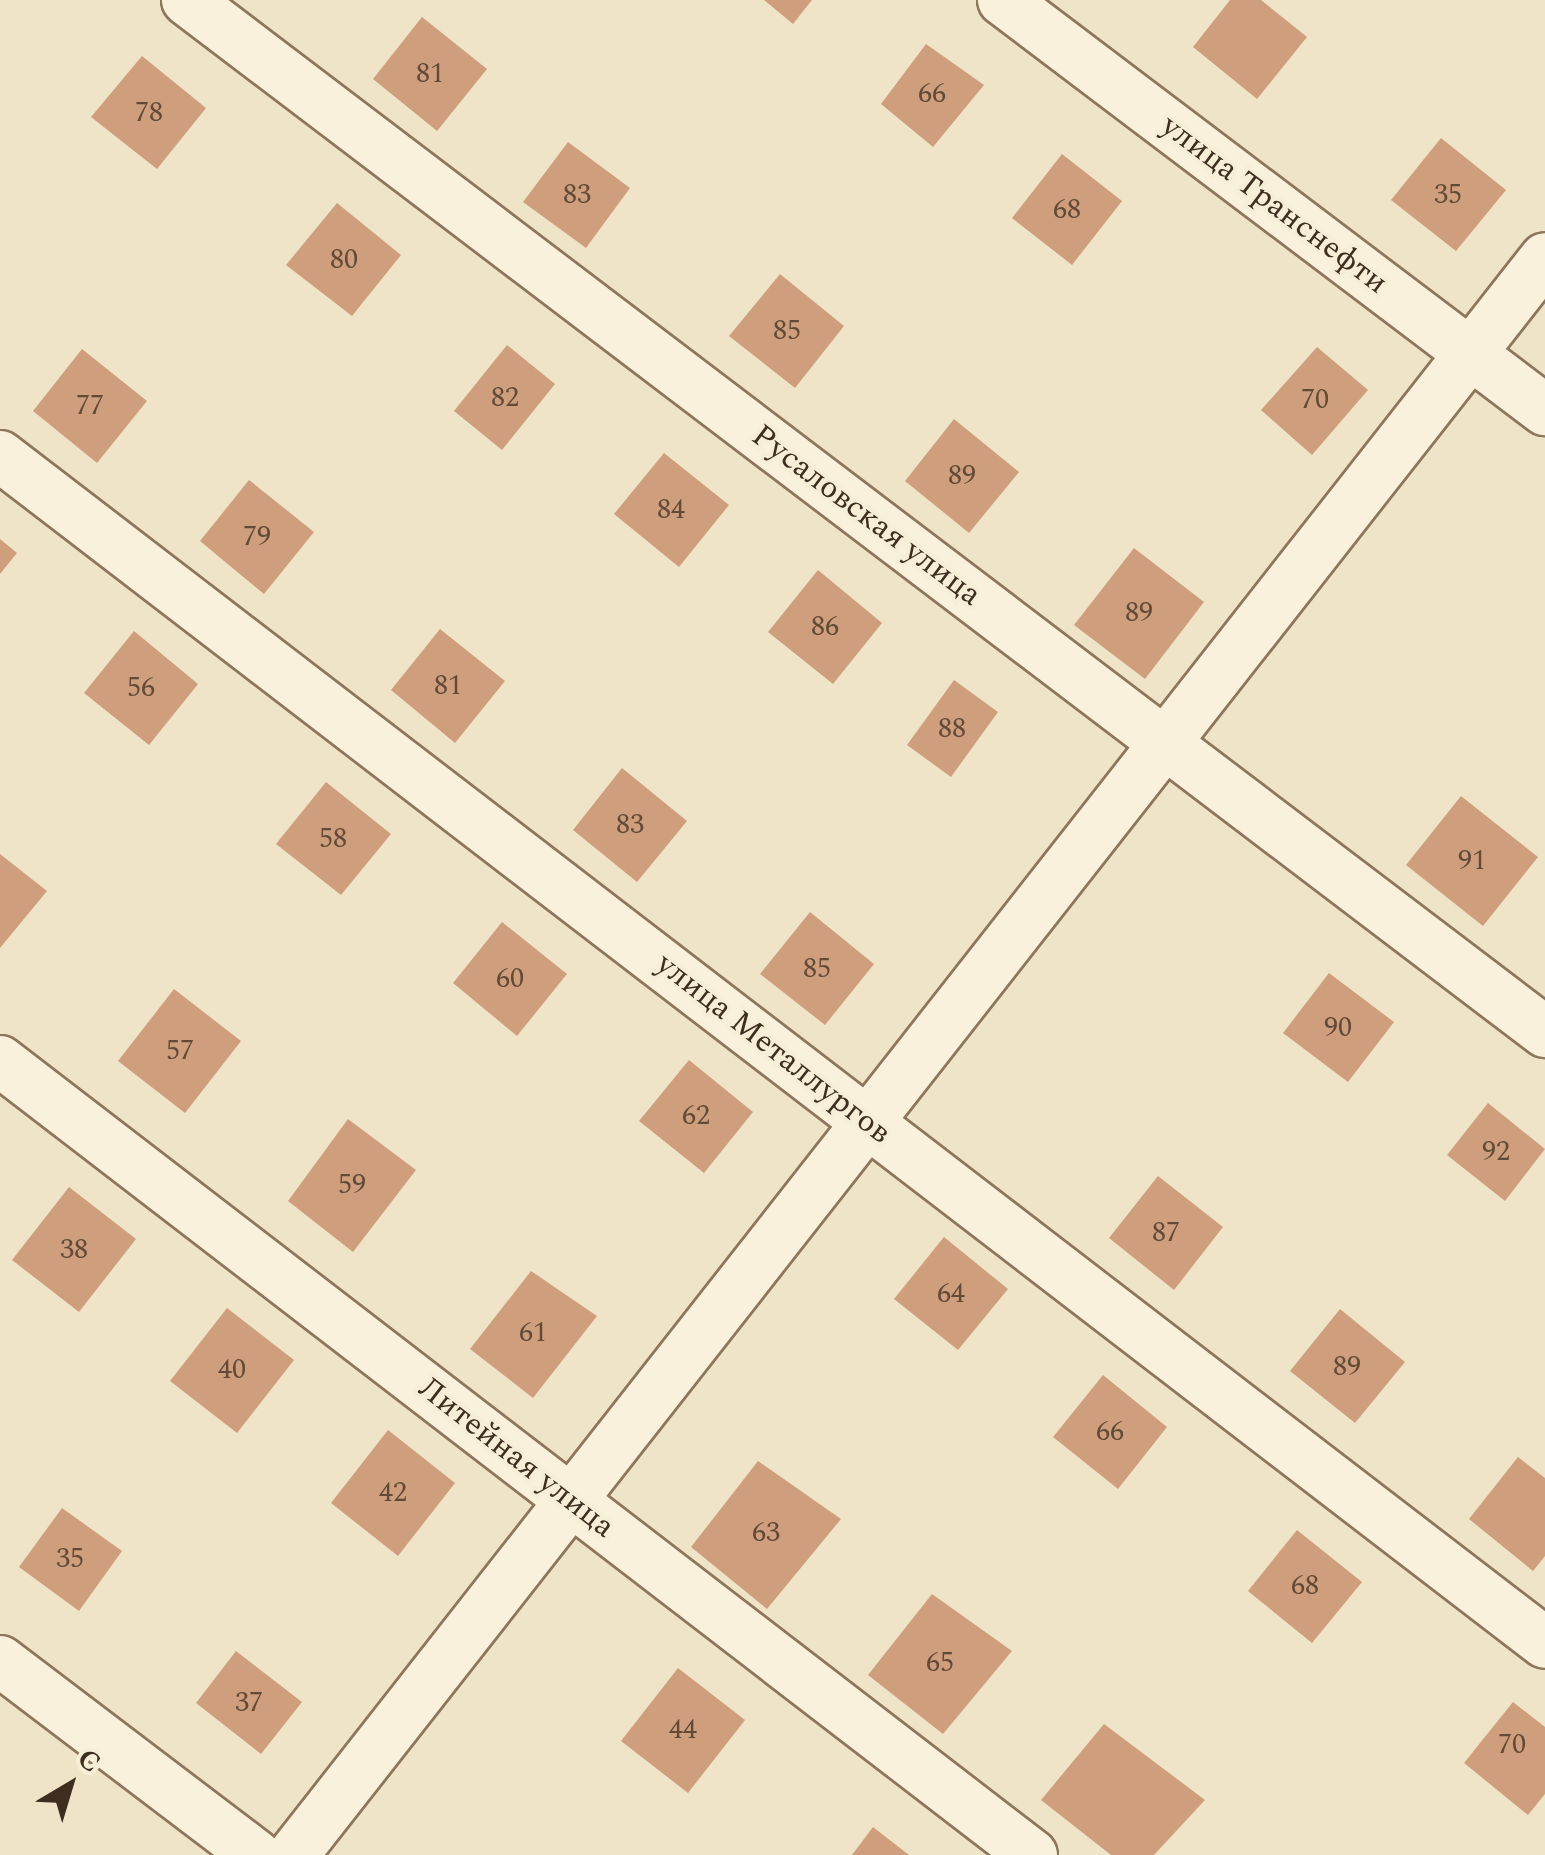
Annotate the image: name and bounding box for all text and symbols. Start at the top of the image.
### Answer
house number: 81 [416,57,444,91]
house number: 66 [918,77,946,111]
house number: 78 [135,96,163,130]
street label: улица Транснефти [1153,107,1395,303]
house number: 83 [563,178,591,212]
house number: 35 [1434,178,1462,212]
house number: 68 [1053,193,1081,227]
house number: 80 [330,243,358,277]
house number: 85 [773,314,801,348]
house number: 82 [491,381,519,415]
house number: 70 [1301,383,1329,417]
house number: 77 [76,389,104,423]
street label: Русаловская улица [744,417,988,615]
house number: 89 [948,459,976,493]
house number: 84 [657,493,685,527]
house number: 79 [243,520,271,554]
house number: 89 [1125,596,1153,630]
house number: 86 [811,610,839,644]
house number: 81 [434,669,462,703]
house number: 56 [127,671,155,705]
house number: 88 [938,712,966,746]
house number: 83 [616,808,644,842]
house number: 58 [319,822,347,856]
house number: 91 [1458,844,1486,878]
street label: улица Металлургов [648,945,898,1153]
house number: 85 [803,952,831,986]
house number: 60 [496,962,524,996]
house number: 90 [1324,1011,1352,1045]
house number: 57 [166,1034,194,1068]
house number: 62 [682,1099,710,1133]
house number: 92 [1482,1135,1510,1169]
house number: 59 [338,1168,366,1202]
house number: 87 [1152,1216,1180,1250]
house number: 38 [60,1233,88,1267]
house number: 64 [937,1277,965,1311]
house number: 61 [519,1316,547,1350]
house number: 89 [1333,1350,1361,1384]
house number: 40 [218,1353,246,1387]
street label: Литейная улица [410,1369,622,1547]
house number: 66 [1096,1415,1124,1449]
house number: 42 [379,1476,407,1510]
house number: 63 [752,1516,780,1550]
house number: 35 [56,1542,84,1576]
house number: 68 [1291,1569,1319,1603]
house number: 65 [926,1646,954,1680]
house number: 37 [235,1686,263,1720]
house number: 44 [669,1713,697,1747]
house number: 70 [1498,1728,1526,1762]
north arrow [20,1735,120,1835]
text: С [68,1738,110,1784]

